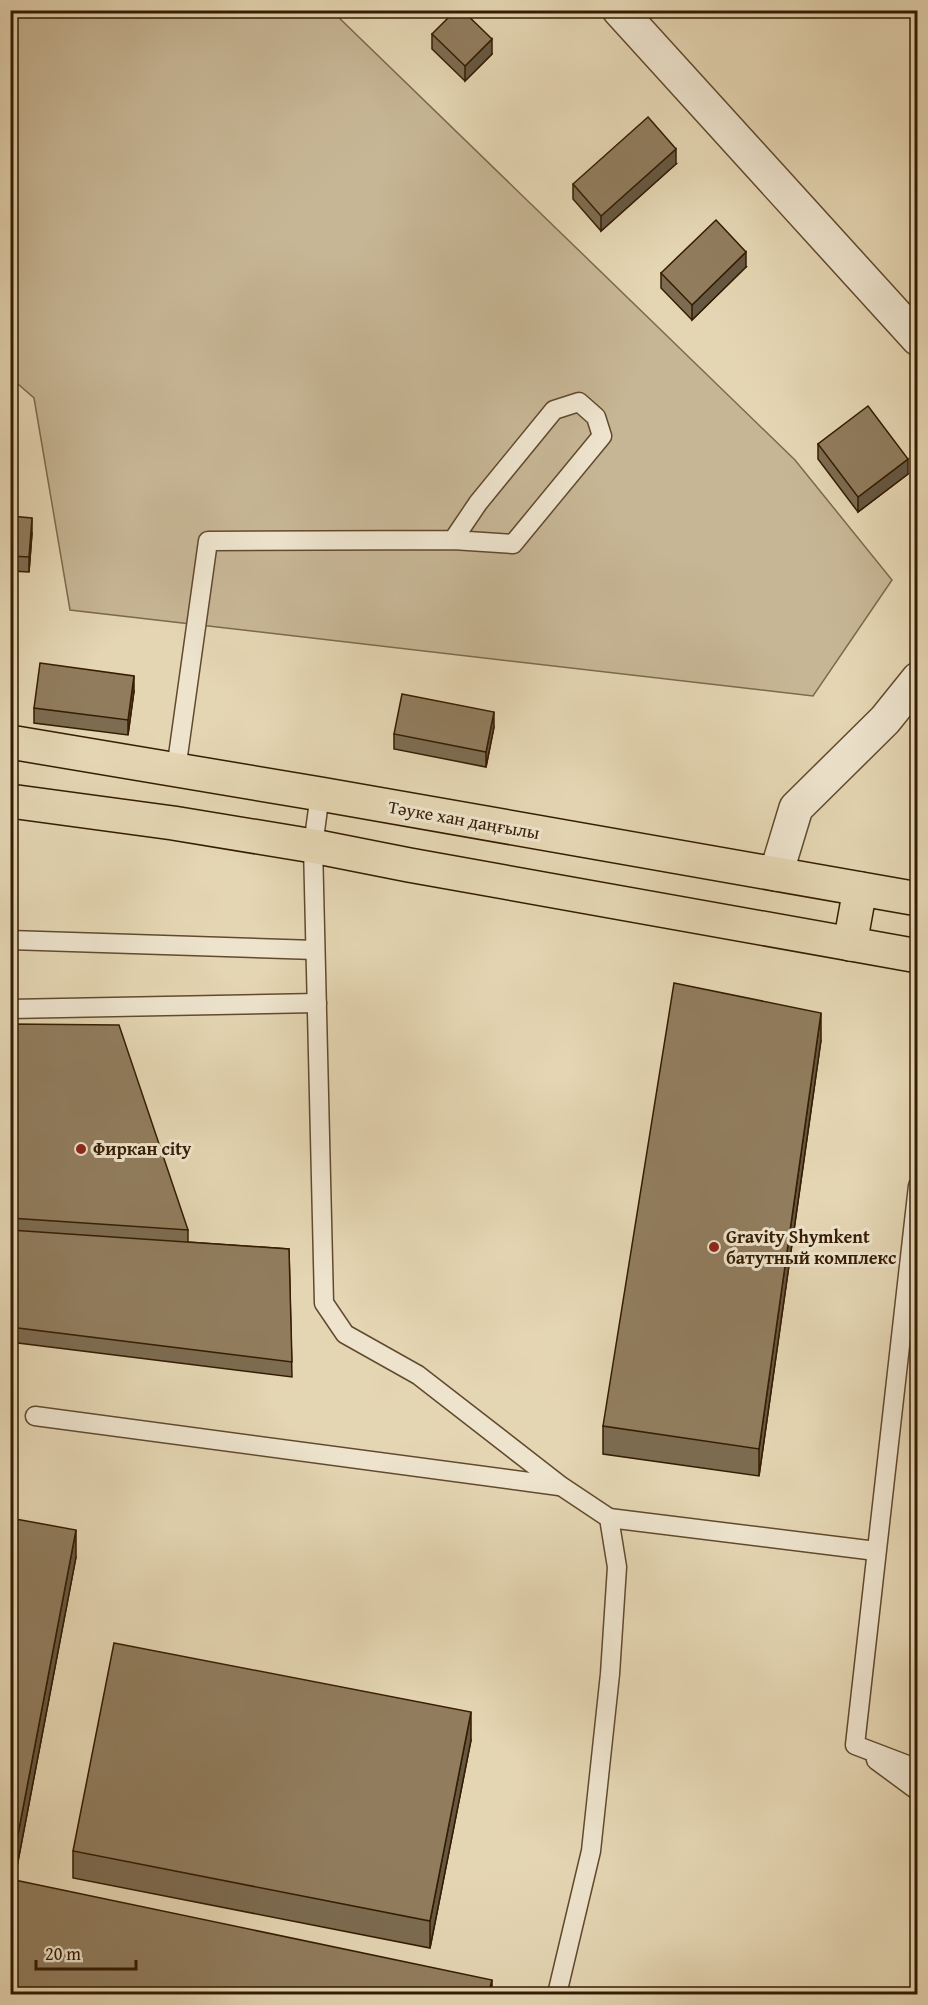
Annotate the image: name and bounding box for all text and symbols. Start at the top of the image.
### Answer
street label: Тәуке хан даңғылы [386,793,542,846]
place label: Фиркан city [93,1135,192,1162]
marker: Фиркан city [74,1142,88,1156]
place label: Gravity Shymkent батутный комплекс [726,1223,896,1271]
marker: Gravity Shymkent батутный комплекс [707,1240,721,1254]
scale bar [36,1933,136,1971]
text: 20 m [45,1940,81,1967]

